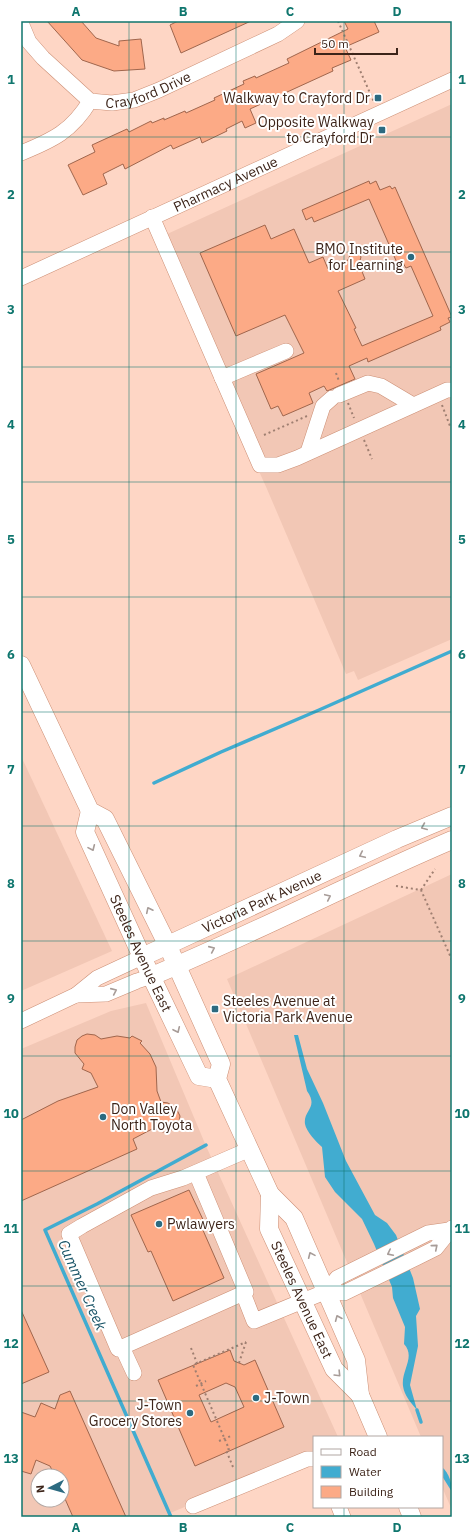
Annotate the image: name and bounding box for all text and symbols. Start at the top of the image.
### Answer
text: A [72,3,81,20]
text: B [179,3,188,20]
text: C [286,3,295,20]
text: D [392,3,402,20]
scale bar [315,30,397,56]
text: 50 m [321,36,349,51]
street label: Crayford Drive [105,67,194,112]
text: 1 [7,71,15,88]
text: 1 [458,71,466,88]
place label: Walkway to Crayford Dr [223,89,370,107]
marker: Walkway to Crayford Dr [373,93,383,103]
place label: Opposite Walkway to Crayford Dr [258,113,374,147]
marker: Opposite Walkway to Crayford Dr [377,125,387,135]
street label: Pharmacy Avenue [170,152,281,216]
text: 2 [7,186,15,203]
text: 2 [458,186,466,203]
place label: BMO Institute for Learning [315,240,404,274]
marker: BMO Institute for Learning [406,252,416,262]
text: 3 [7,301,15,318]
text: 3 [458,301,466,318]
text: 4 [7,416,15,433]
text: 4 [458,416,466,433]
text: 5 [7,531,15,548]
text: 5 [458,531,466,548]
text: 6 [7,646,15,663]
text: 6 [458,646,466,663]
text: 7 [7,761,15,778]
text: 7 [458,761,466,778]
one-way arrow [421,823,428,831]
one-way arrow [87,843,95,851]
one-way arrow [358,850,366,858]
street label: Victoria Park Avenue [199,866,325,937]
text: 8 [7,875,15,892]
text: 8 [458,875,466,892]
street label: Steeles Avenue East [106,892,176,1015]
one-way arrow [323,894,331,902]
one-way arrow [147,906,154,914]
one-way arrow [207,946,215,954]
one-way arrow [109,988,117,996]
text: 9 [7,990,15,1007]
text: 9 [458,990,466,1007]
place label: Steeles Avenue at Victoria Park Avenue [223,992,353,1026]
marker: Steeles Avenue at Victoria Park Avenue [210,1004,220,1014]
one-way arrow [172,1025,180,1033]
place label: Don Valley North Toyota [111,1100,193,1134]
text: 10 [3,1105,19,1122]
text: 10 [454,1105,470,1122]
marker: Don Valley North Toyota [98,1112,108,1122]
place label: Pwlawyers [167,1215,235,1233]
marker: Pwlawyers [154,1219,164,1229]
text: 11 [3,1220,19,1237]
text: 11 [454,1220,470,1237]
water label: Cummer Creek [54,1237,111,1333]
street label: Steeles Avenue East [267,1238,337,1361]
one-way arrow [430,1245,438,1252]
one-way arrow [387,1248,394,1255]
one-way arrow [308,1252,316,1260]
one-way arrow [335,1315,343,1323]
text: 12 [3,1335,19,1352]
text: 12 [454,1335,470,1352]
one-way arrow [333,1369,341,1377]
place label: J-Town [264,1389,310,1407]
marker: J-Town [251,1393,261,1403]
place label: J-Town Grocery Stores [89,1396,182,1430]
marker: J-Town Grocery Stores [185,1408,195,1418]
legend [313,1436,443,1508]
text: Road [349,1444,377,1459]
text: 13 [3,1450,19,1467]
text: 13 [454,1450,470,1467]
text: Water [349,1464,382,1479]
north arrow [30,1468,70,1508]
text: N [33,1484,47,1494]
text: Building [349,1484,394,1499]
text: A [72,1519,81,1536]
text: B [179,1519,188,1536]
text: C [286,1519,295,1536]
text: D [392,1519,402,1536]

